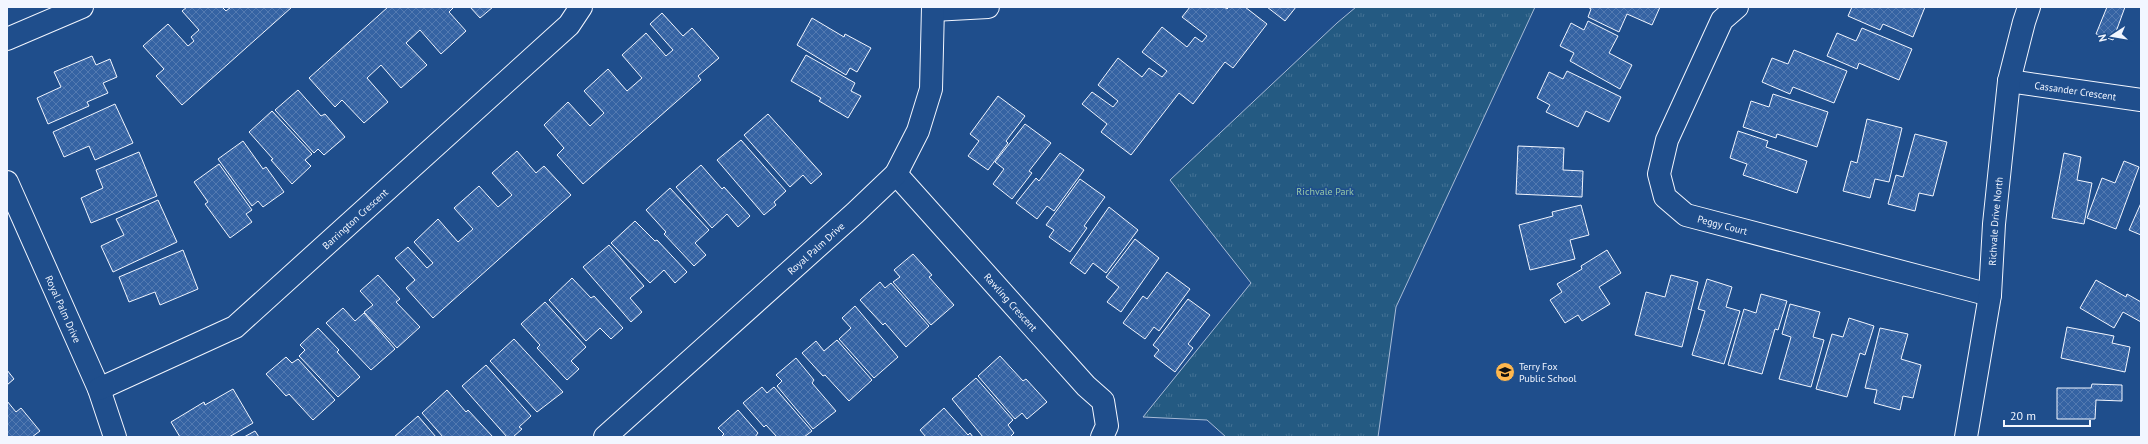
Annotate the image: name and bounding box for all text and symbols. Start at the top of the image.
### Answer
north arrow [2092,16,2132,56]
text: N [2095,33,2110,43]
street label: Cassander Crescent [2034,78,2118,103]
street label: Richvale Drive North [1985,176,2005,266]
street label: Barrington Crescent [319,185,391,252]
park label: Richvale Park [1296,185,1354,198]
street label: Peggy Court [1696,212,1750,238]
street label: Royal Palm Drive [784,219,847,277]
street label: Rawling Crescent [981,270,1041,334]
street label: Royal Palm Drive [43,273,84,345]
place label: Terry Fox Public School [1519,360,1577,385]
school or university icon: Terry Fox Public School [1494,361,1516,383]
scale bar [2004,402,2090,428]
text: 20 m [2010,408,2036,423]

